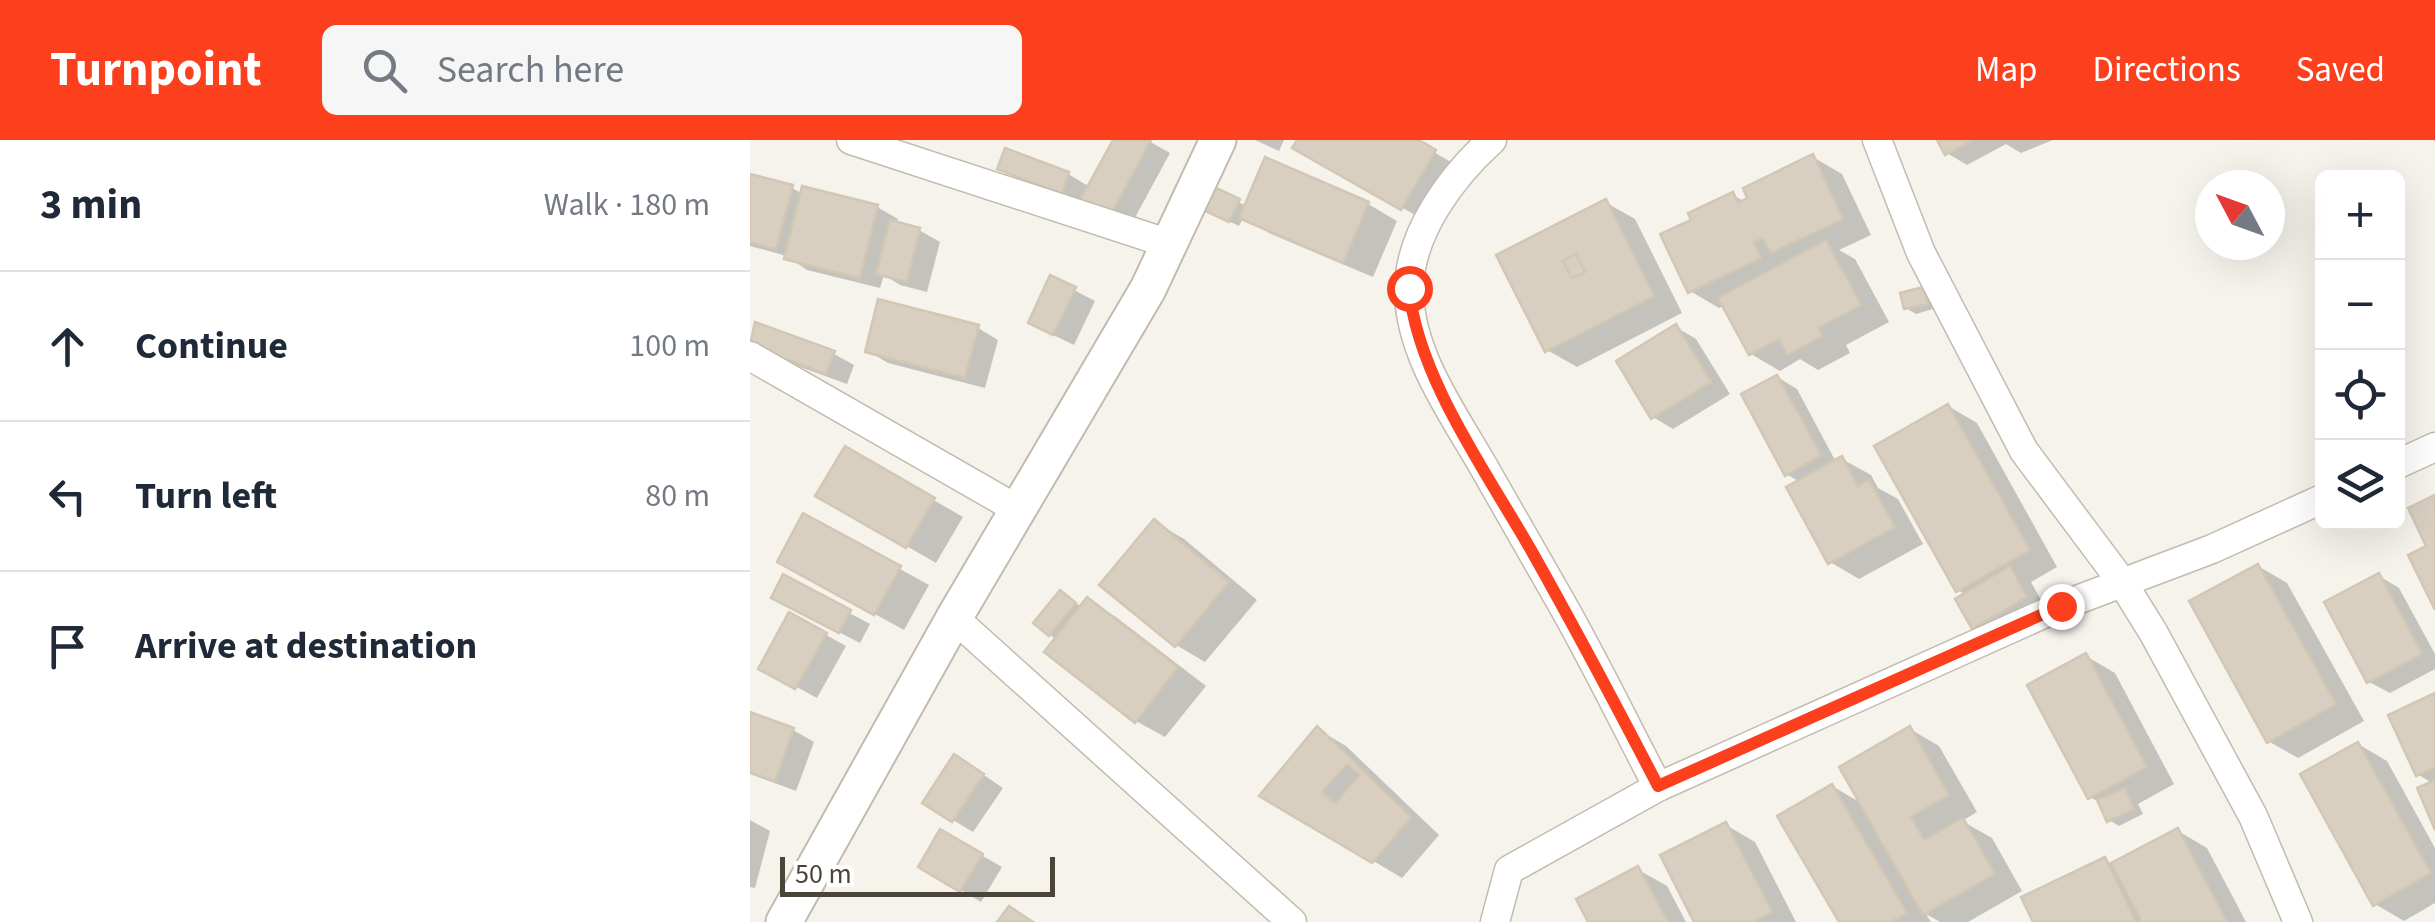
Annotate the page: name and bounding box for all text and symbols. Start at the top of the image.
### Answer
search box [322,25,1022,115]
text: Turnpoint [50,36,262,104]
icon: search [357,43,412,98]
text: Search here [437,43,624,97]
text: Map [1975,45,2038,95]
text: Directions [2093,45,2241,95]
text: Saved [2296,45,2385,95]
north arrow [2195,170,2285,260]
map controls [2315,170,2405,530]
button: + [2315,170,2405,260]
text: 3 min [40,175,142,235]
text: Walk · 180 m [544,182,710,228]
button: − [2315,260,2405,350]
route start [1387,266,1433,312]
icon: ahead [40,319,95,374]
text: Continue [135,319,288,373]
text: 100 m [629,323,710,369]
button: locate [2315,350,2405,440]
button: layers [2315,440,2405,530]
icon: left [40,469,95,524]
text: Turn left [135,469,277,523]
text: 80 m [645,473,710,519]
route end [2039,584,2085,630]
icon: arrive [40,619,95,674]
text: Arrive at destination [135,619,477,673]
scale bar [780,852,1055,896]
text: 50 m [795,854,852,894]

